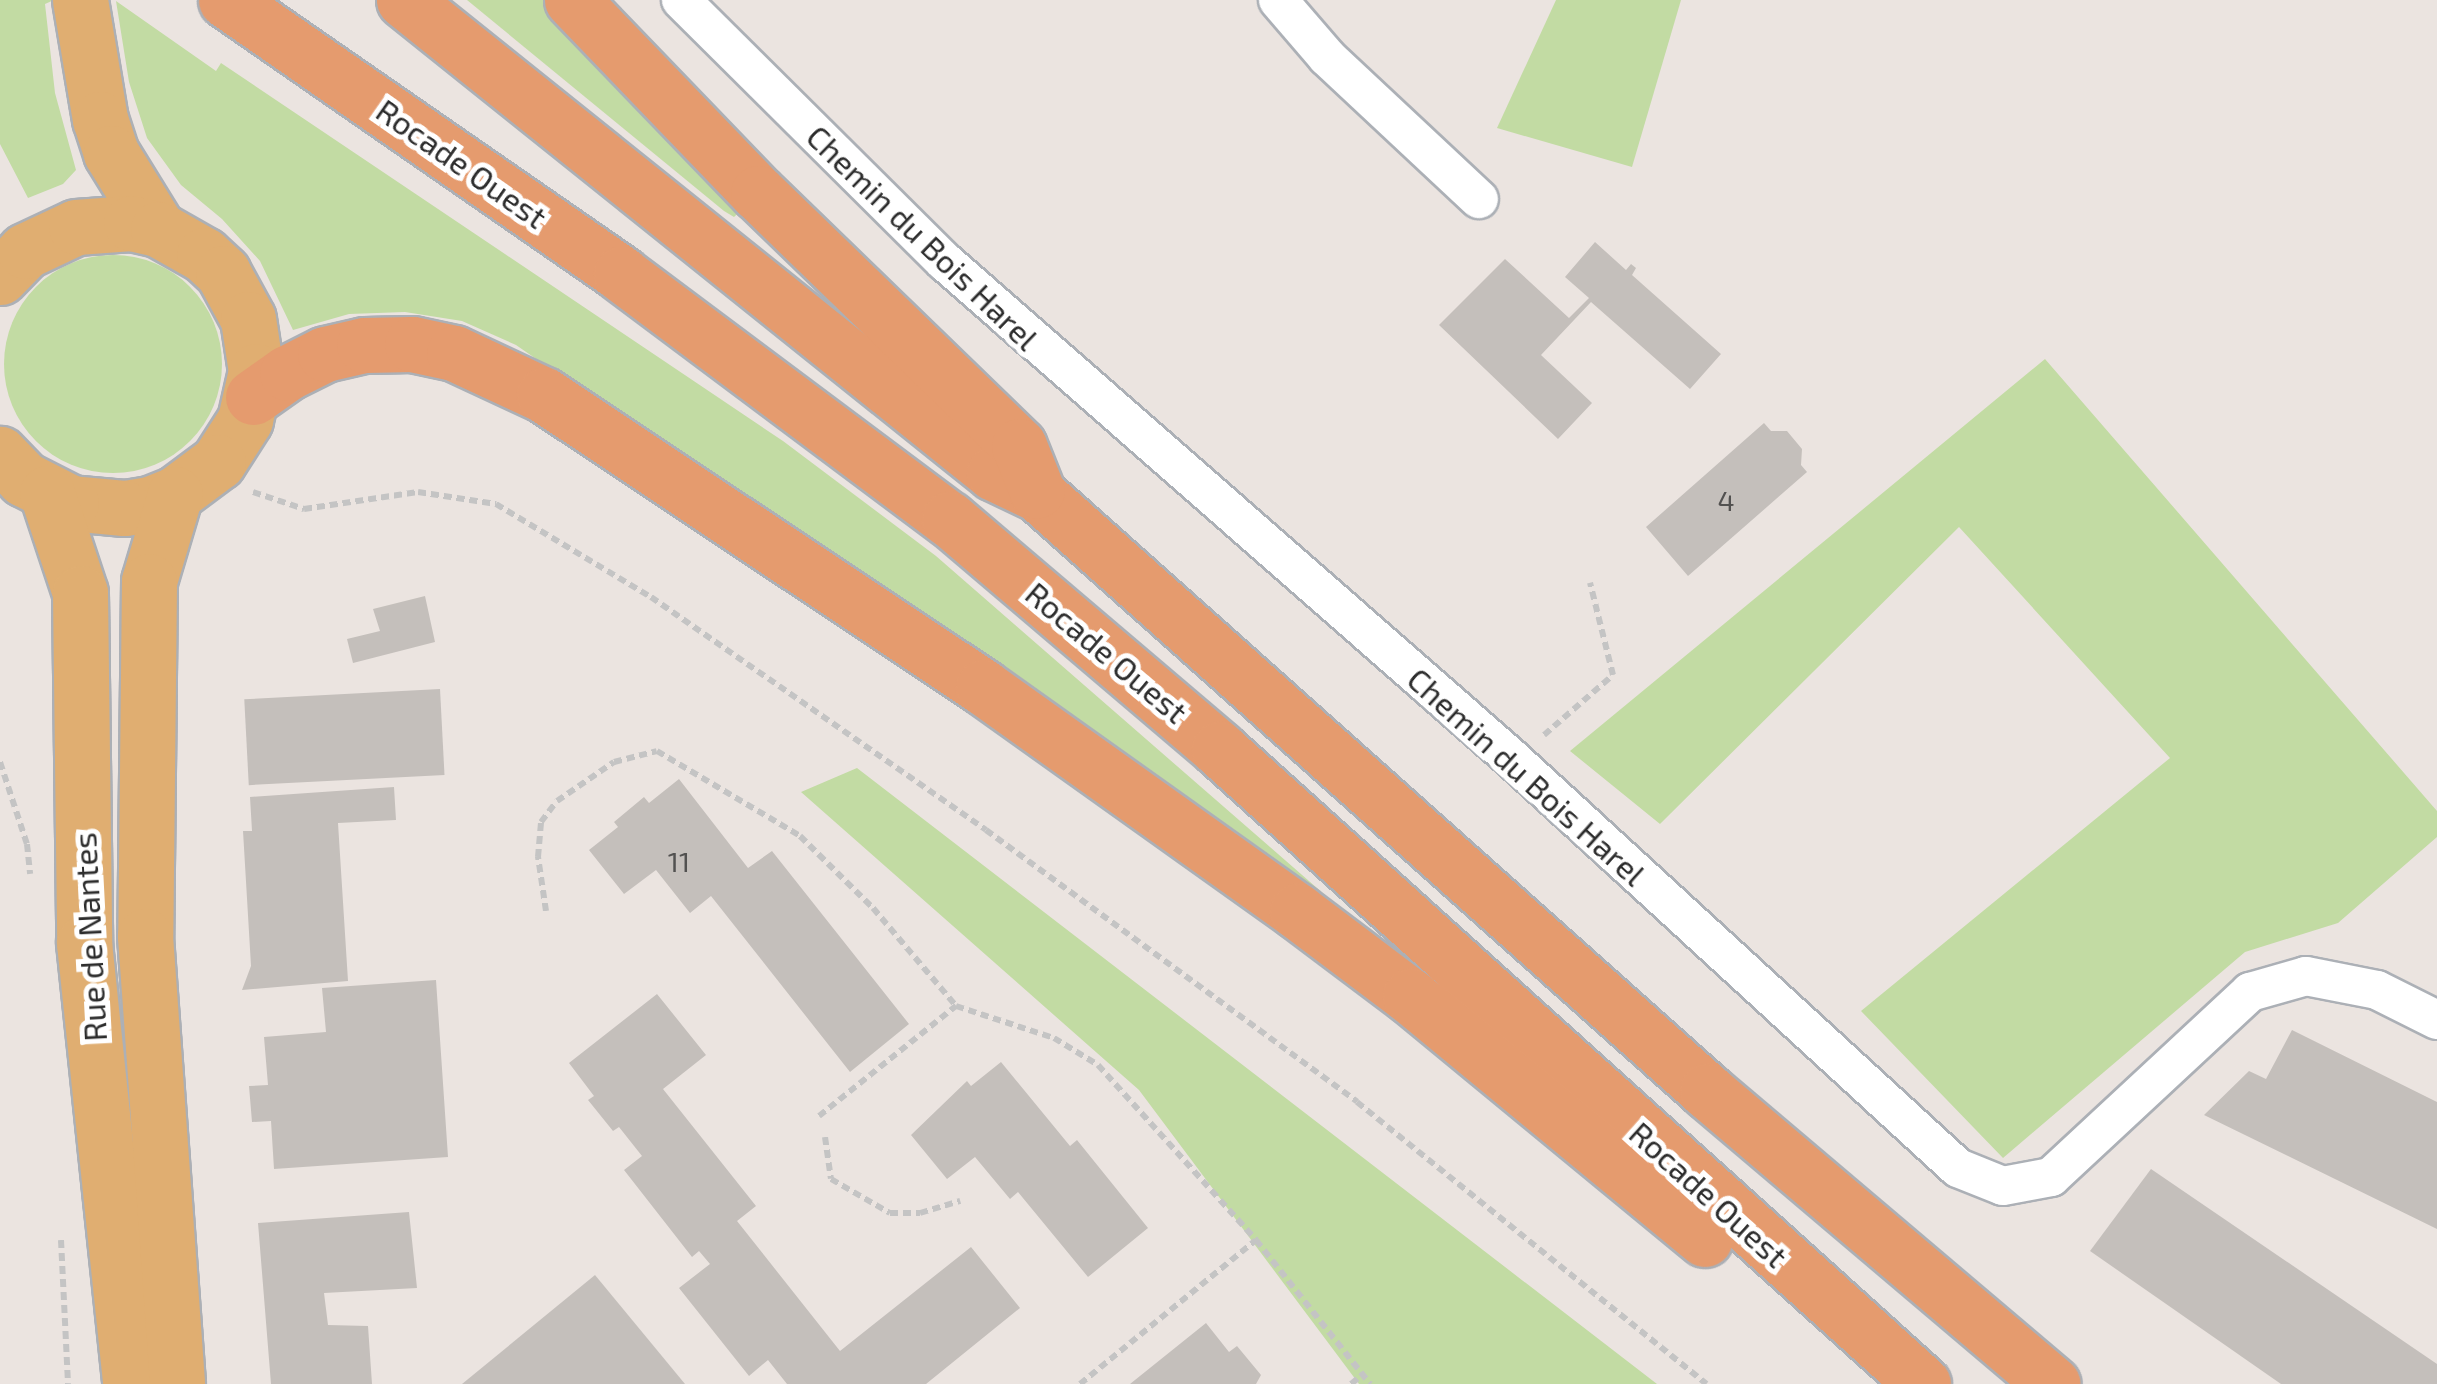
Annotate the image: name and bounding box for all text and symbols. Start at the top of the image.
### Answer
street label: Rocade Ouest [370,90,554,236]
street label: Chemin du Bois Harel [799,117,1047,357]
house number: 4 [1717,483,1735,517]
street label: Rocade Ouest [1018,573,1196,731]
street label: Chemin du Bois Harel [1400,659,1654,893]
street label: Rue de Nantes [64,831,114,1043]
house number: 11 [668,844,690,878]
street label: Rocade Ouest [1622,1113,1796,1275]

